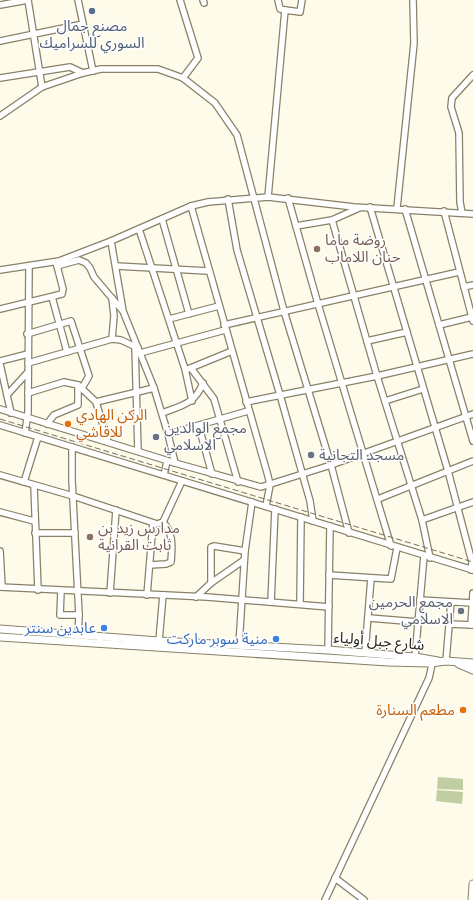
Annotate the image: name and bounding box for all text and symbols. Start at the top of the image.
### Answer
marker: مصنع جمال السوري للسراميك [87,6,97,16]
place label: مصنع جمال السوري للسراميك [39,17,145,54]
place label: روضة ماما حنان اللاماب [325,231,401,266]
marker: روضة ماما حنان اللاماب [312,244,322,254]
place label: الركن الهادي للاقاشي [76,406,147,443]
marker: الركن الهادي للاقاشي [63,419,73,429]
place label: مجمع الوالدين الاسلامي [164,419,247,456]
marker: مجمع الوالدين الاسلامي [151,432,161,442]
place label: مسجد التجانية [319,446,404,464]
marker: مسجد التجانية [306,450,316,460]
place label: مدارس زيد بن ثابت القرانية [98,519,180,554]
marker: مدارس زيد بن ثابت القرانية [85,532,95,542]
place label: مجمع الحرمين الاسلامي [369,593,453,630]
marker: مجمع الحرمين الاسلامي [456,606,466,616]
place label: عابدين سنتر [24,619,96,637]
marker: عابدين سنتر [99,623,109,633]
street label: شارع جبل أولياء [333,628,425,657]
place label: منية سوبر ماركت [167,630,268,648]
marker: منية سوبر ماركت [271,634,281,644]
place label: مطعم السنارة [376,701,455,721]
marker: مطعم السنارة [458,705,468,715]

